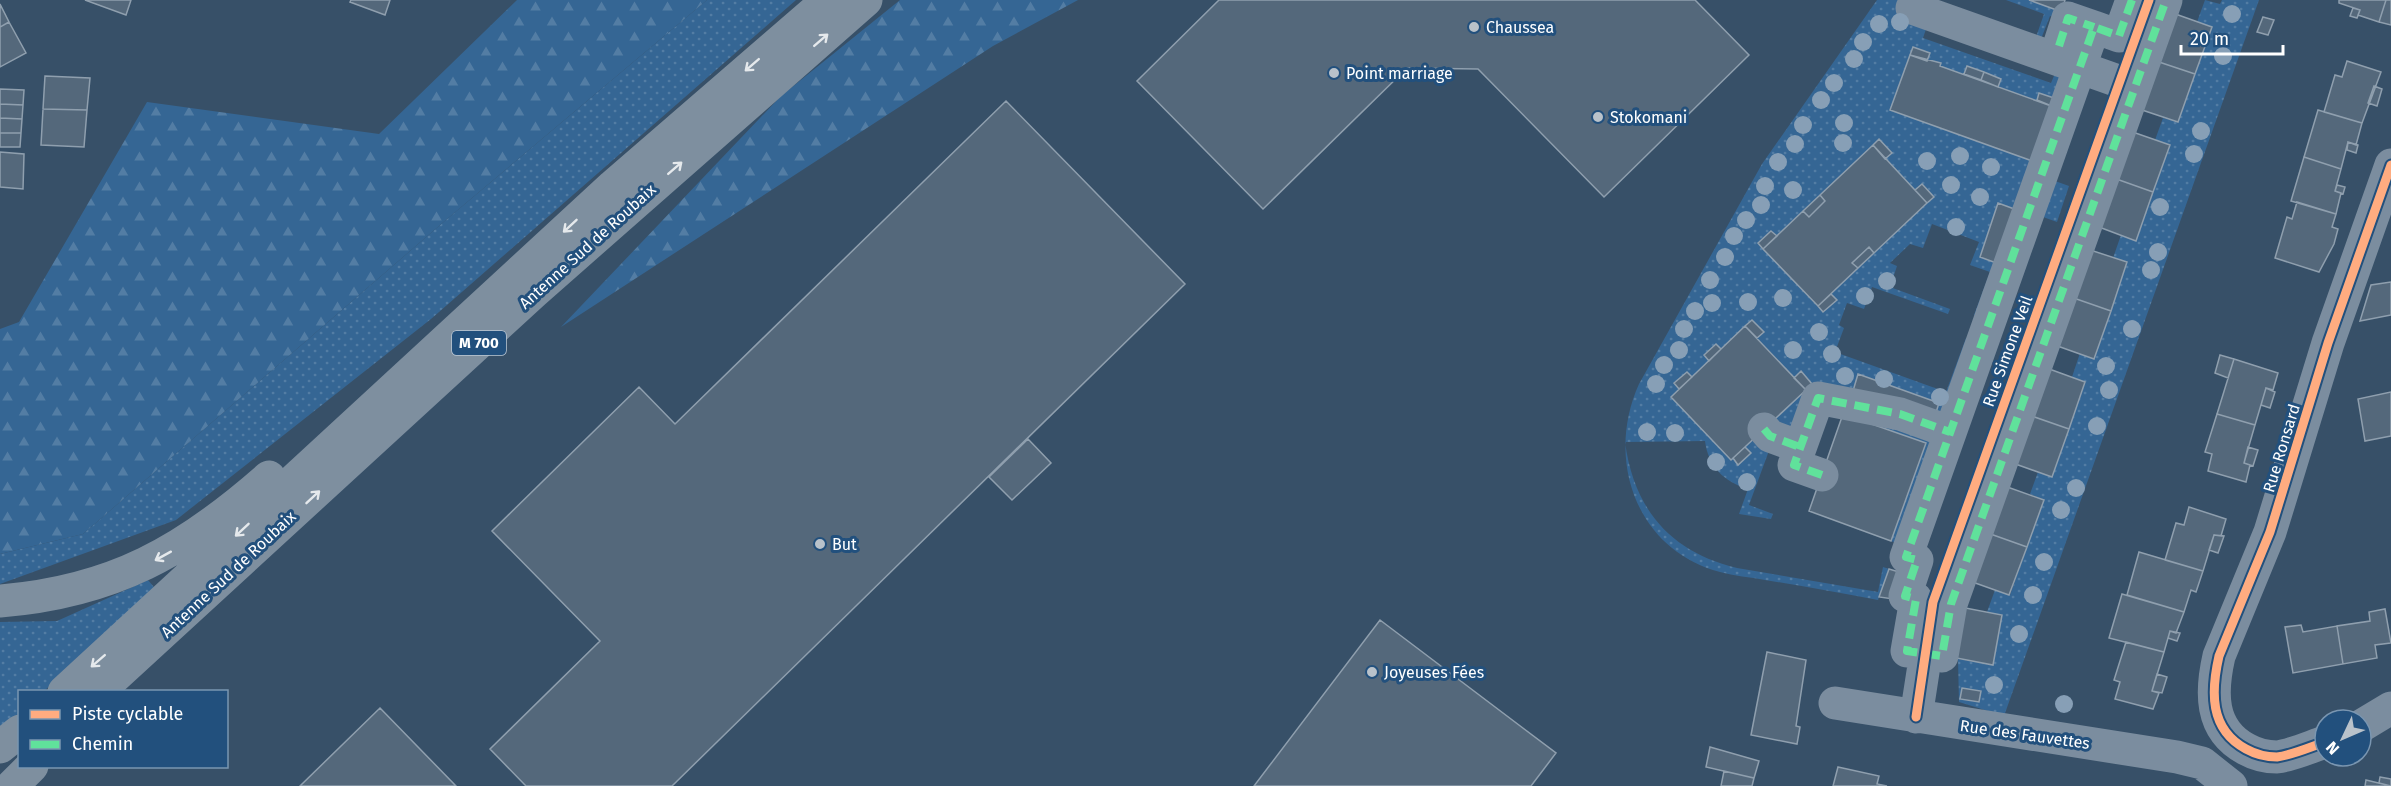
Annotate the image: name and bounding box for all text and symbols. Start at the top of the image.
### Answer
place label: Chaussea [1486,18,1554,37]
scale bar [2181,18,2283,56]
marker: Chaussea [1467,20,1481,34]
text: 20 m [2190,28,2229,50]
one-way arrow [813,33,829,46]
one-way arrow [745,58,760,72]
place label: Point marriage [1346,64,1453,83]
marker: Point marriage [1327,66,1341,80]
place label: Stokomani [1610,108,1687,127]
marker: Stokomani [1591,110,1605,124]
one-way arrow [667,161,682,175]
street label: Antenne Sud de Roubaix [515,180,660,313]
one-way arrow [563,219,578,233]
street label: Rue Simone Veil [1979,293,2037,409]
road number: M 700 [452,331,506,355]
street label: Rue Ronsard [2259,402,2304,495]
one-way arrow [305,490,320,504]
street label: Antenne Sud de Roubaix [157,507,300,642]
one-way arrow [235,523,250,537]
place label: But [832,535,857,554]
marker: But [813,537,827,551]
one-way arrow [155,551,173,562]
one-way arrow [91,654,107,668]
place label: Joyeuses Fées [1384,663,1484,682]
marker: Joyeuses Fées [1365,665,1379,679]
legend [18,690,228,768]
text: Piste cyclable [72,703,183,725]
north arrow [2313,708,2373,768]
street label: Rue des Fauvettes [1959,716,2091,753]
text: Chemin [72,733,133,755]
text: N [2322,738,2343,758]

